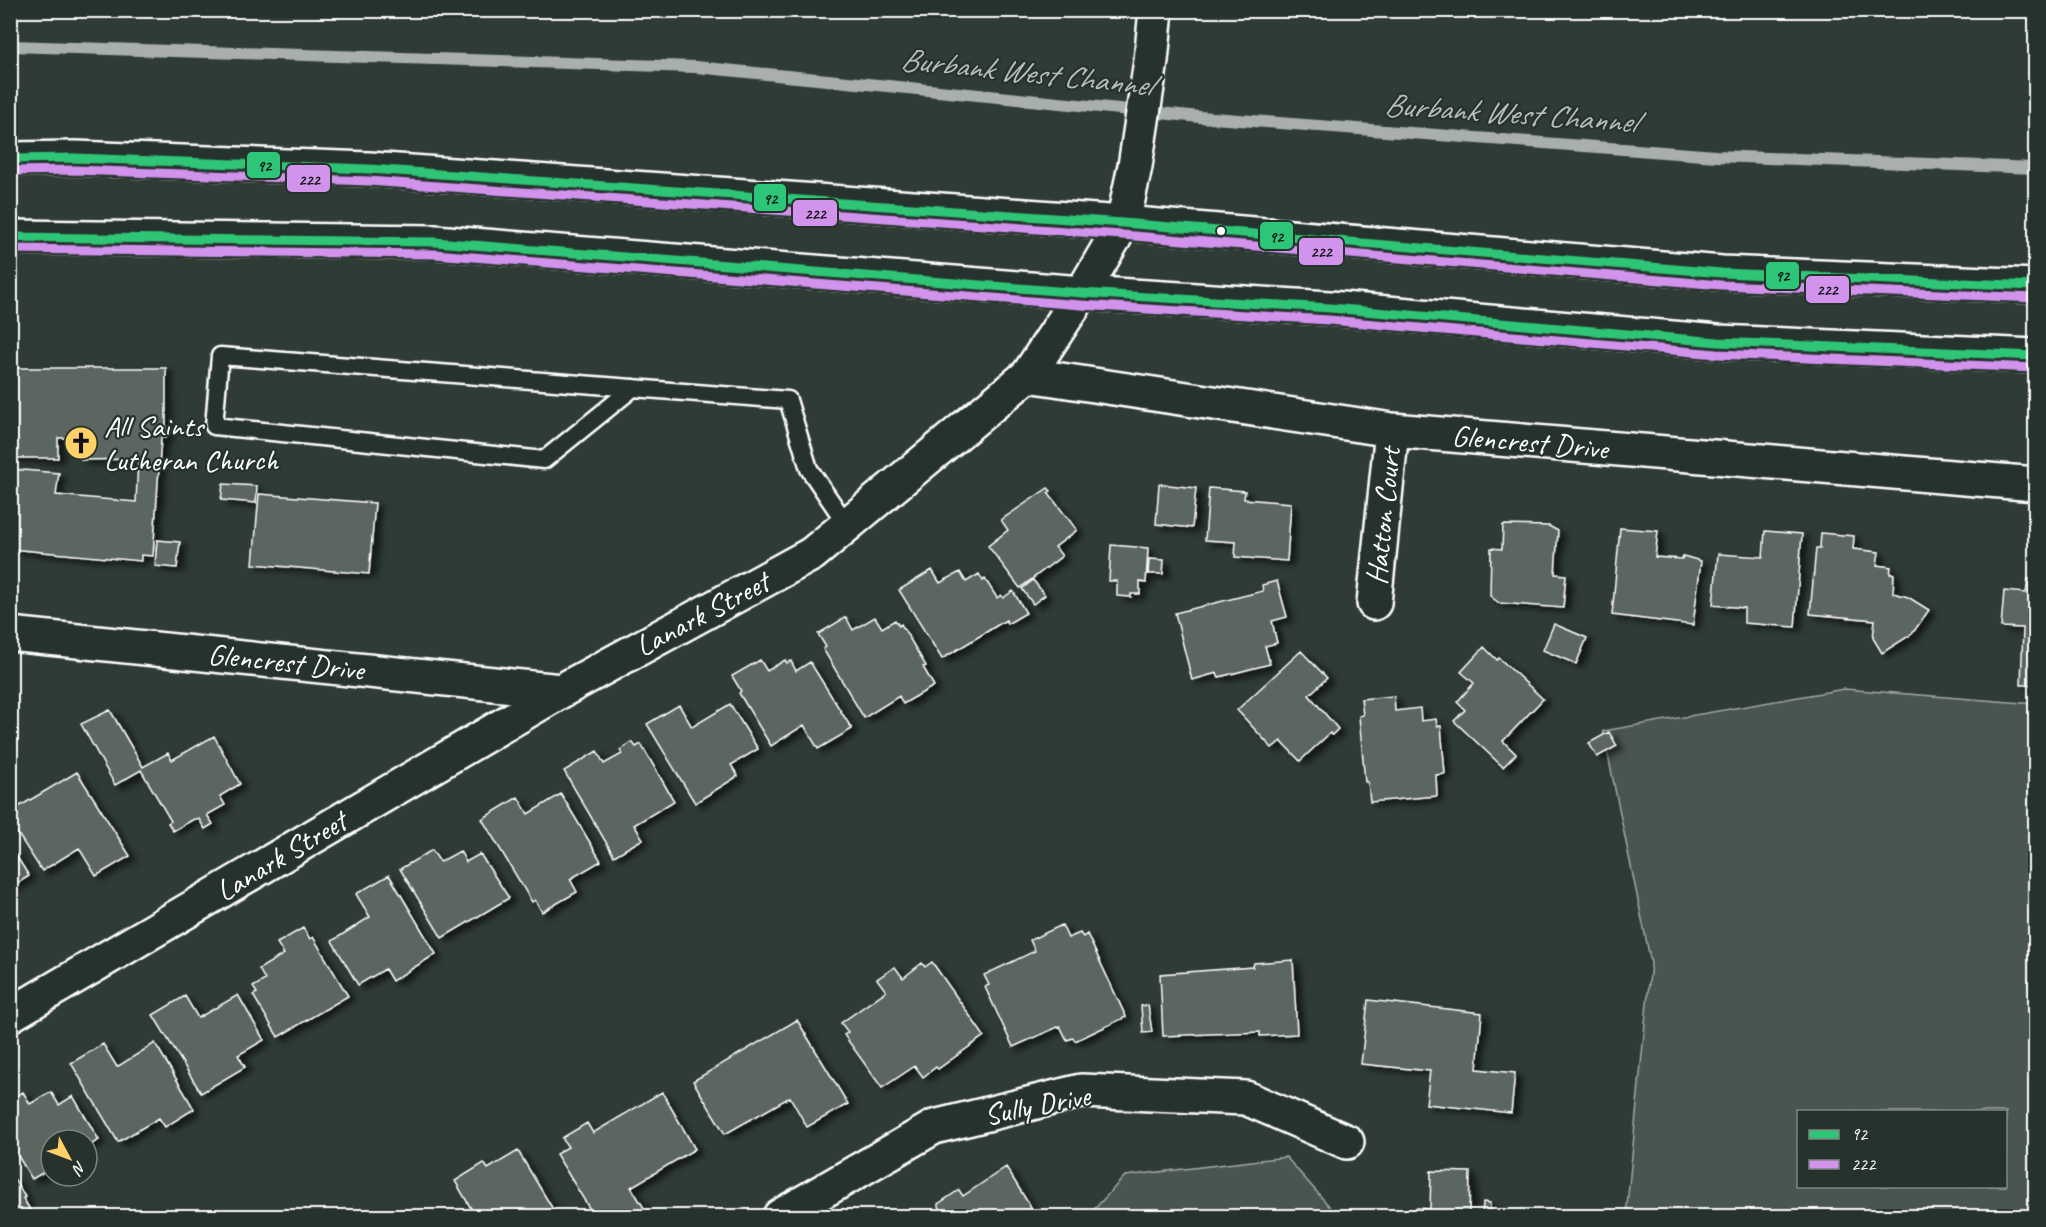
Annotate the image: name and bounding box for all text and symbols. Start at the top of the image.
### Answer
water label: Burbank West Channel [898,38,1164,107]
water label: Burbank West Channel [1383,84,1648,143]
line badge: 92 [246,151,281,179]
text: 92 [257,156,273,176]
line badge: 222 [286,164,331,193]
text: 222 [298,170,322,190]
line badge: 92 [753,183,787,212]
text: 92 [763,189,779,209]
line badge: 222 [792,199,838,227]
text: 222 [804,204,828,224]
line badge: 92 [1259,221,1294,250]
unlabelled marker [1215,225,1227,237]
text: 92 [1269,227,1285,247]
line badge: 222 [1298,237,1344,266]
text: 222 [1310,242,1334,262]
line badge: 92 [1765,261,1800,290]
text: 92 [1775,266,1791,286]
line badge: 222 [1805,275,1850,304]
text: 222 [1816,280,1840,300]
place label: All Saints Lutheran Church [104,407,279,479]
street label: Glencrest Drive [1451,416,1612,468]
church icon: All Saints Lutheran Church [63,425,99,461]
street label: Hatton Court [1357,442,1409,587]
street label: Lanark Street [629,561,779,665]
street label: Glencrest Drive [206,635,368,689]
street label: Lanark Street [209,800,357,910]
street label: Sully Drive [981,1076,1095,1134]
legend [1797,1110,2007,1188]
text: 92 [1851,1123,1869,1145]
north arrow [39,1128,99,1188]
text: 222 [1851,1153,1877,1175]
text: N [67,1157,90,1180]

